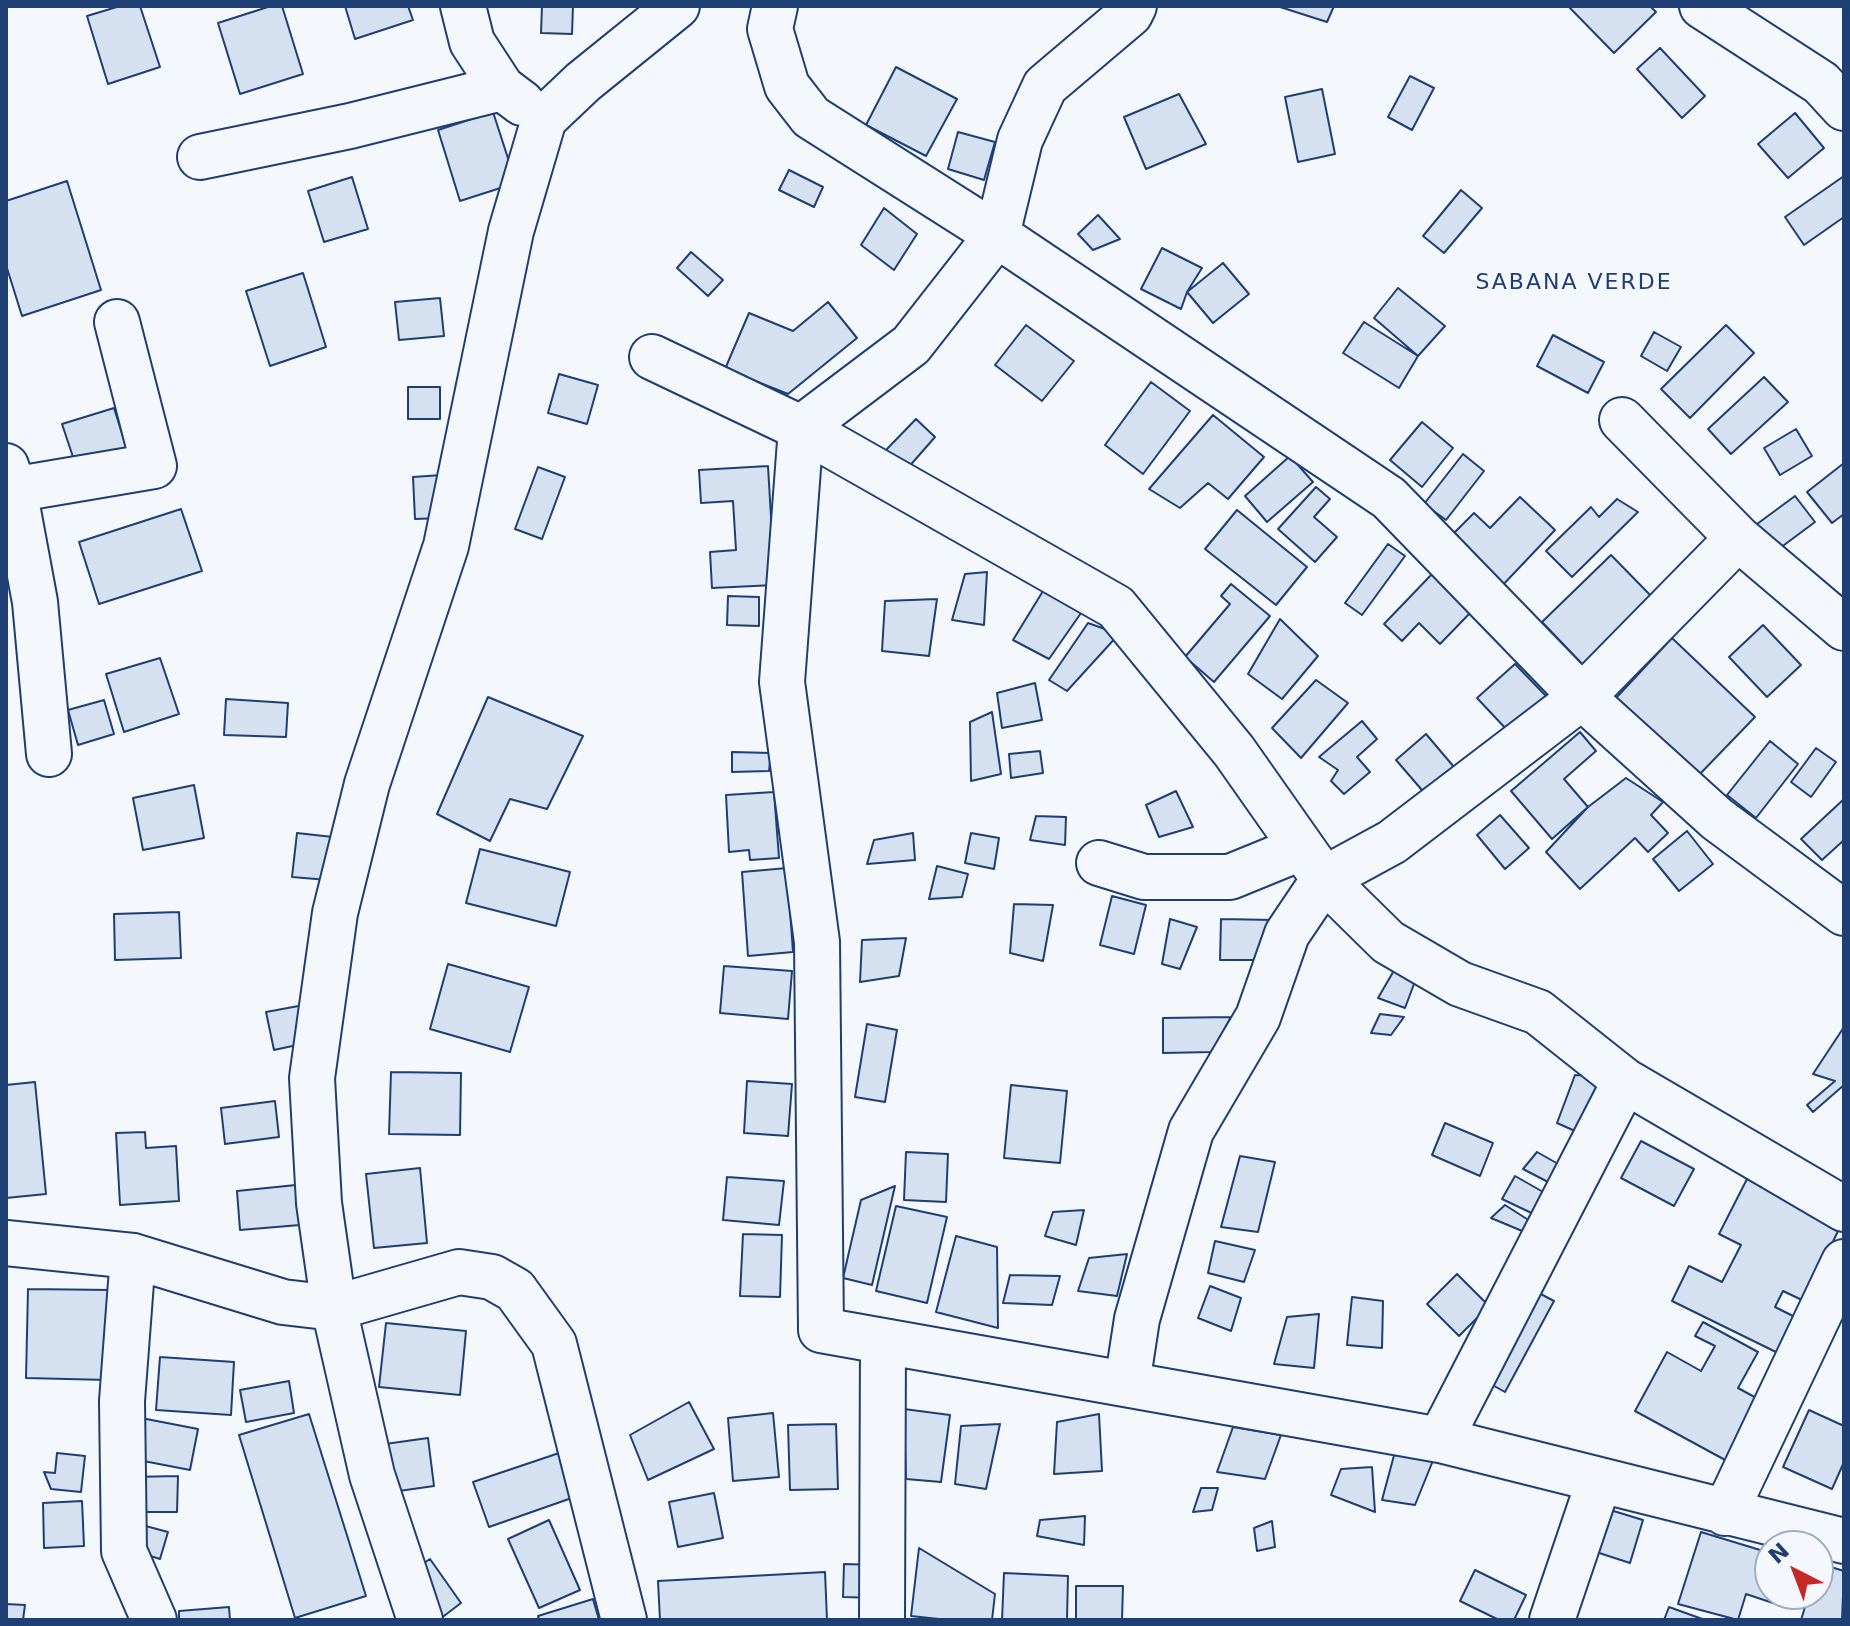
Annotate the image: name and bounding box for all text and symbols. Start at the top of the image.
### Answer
district label: SABANA VERDE [1475,270,1673,296]
north arrow [1754,1530,1834,1610]
text: N [1764,1538,1794,1569]

